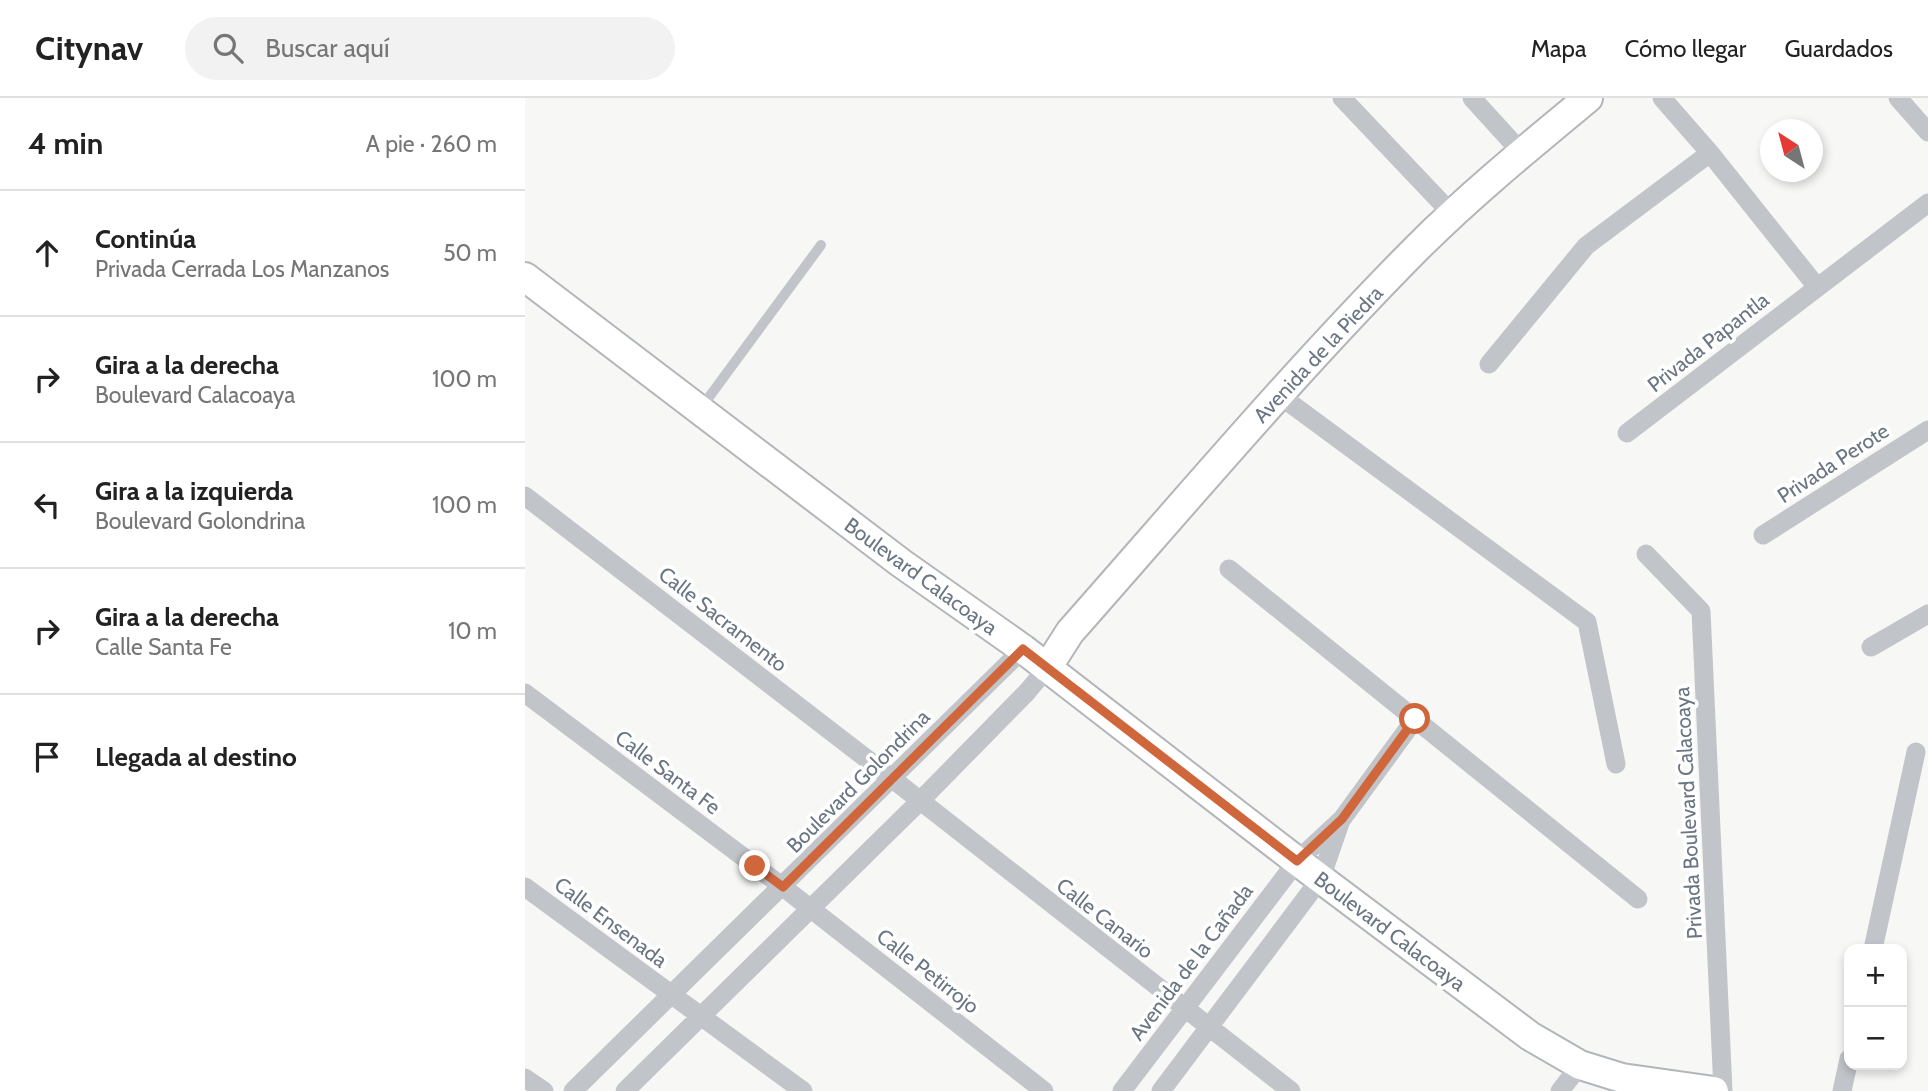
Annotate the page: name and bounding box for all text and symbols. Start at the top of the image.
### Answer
search box [185,17,675,80]
text: Citynav [35,28,143,68]
icon: search [209,29,247,67]
text: Buscar aquí [265,32,389,64]
text: Mapa [1531,34,1587,63]
text: Cómo llegar [1625,34,1746,63]
text: Guardados [1784,34,1893,63]
north arrow [1760,119,1823,182]
text: 4 min [28,125,103,162]
text: A pie · 260 m [366,130,497,158]
text: Continúa [95,223,196,255]
icon: ahead [28,234,66,272]
text: 50 m [443,239,497,267]
text: Privada Cerrada Los Manzanos [95,255,389,283]
street label: Avenida de la Piedra [1248,280,1388,428]
street label: Privada Papantla [1642,287,1774,397]
text: Gira a la derecha [95,349,279,381]
icon: right [28,360,66,398]
text: 100 m [432,365,497,393]
text: Boulevard Calacoaya [95,381,295,409]
street label: Privada Perote [1773,418,1894,508]
text: Gira a la izquierda [95,475,293,507]
icon: left [28,486,66,524]
text: 100 m [432,491,497,519]
text: Boulevard Golondrina [95,507,305,535]
street label: Boulevard Calacoaya [840,512,1002,640]
street label: Calle Sacramento [654,561,792,677]
text: Gira a la derecha [95,601,279,633]
icon: right [28,612,66,650]
text: 10 m [448,617,497,645]
text: Calle Santa Fe [95,633,232,661]
street label: Privada Boulevard Calacoaya [1669,686,1707,940]
route start [1399,703,1430,734]
street label: Boulevard Golondrina [781,704,935,858]
street label: Calle Santa Fe [611,724,726,820]
icon: arrive [28,738,66,776]
text: Llegada al destino [95,741,297,773]
route end [739,850,770,881]
street label: Boulevard Calacoaya [1309,866,1471,996]
street label: Calle Ensenada [550,872,672,972]
street label: Calle Canario [1052,873,1158,963]
street label: Avenida de la Cañada [1124,879,1258,1045]
street label: Calle Petirrojo [871,923,984,1019]
map controls [1844,944,1907,1070]
button: + [1844,944,1907,1007]
button: − [1844,1007,1907,1070]

